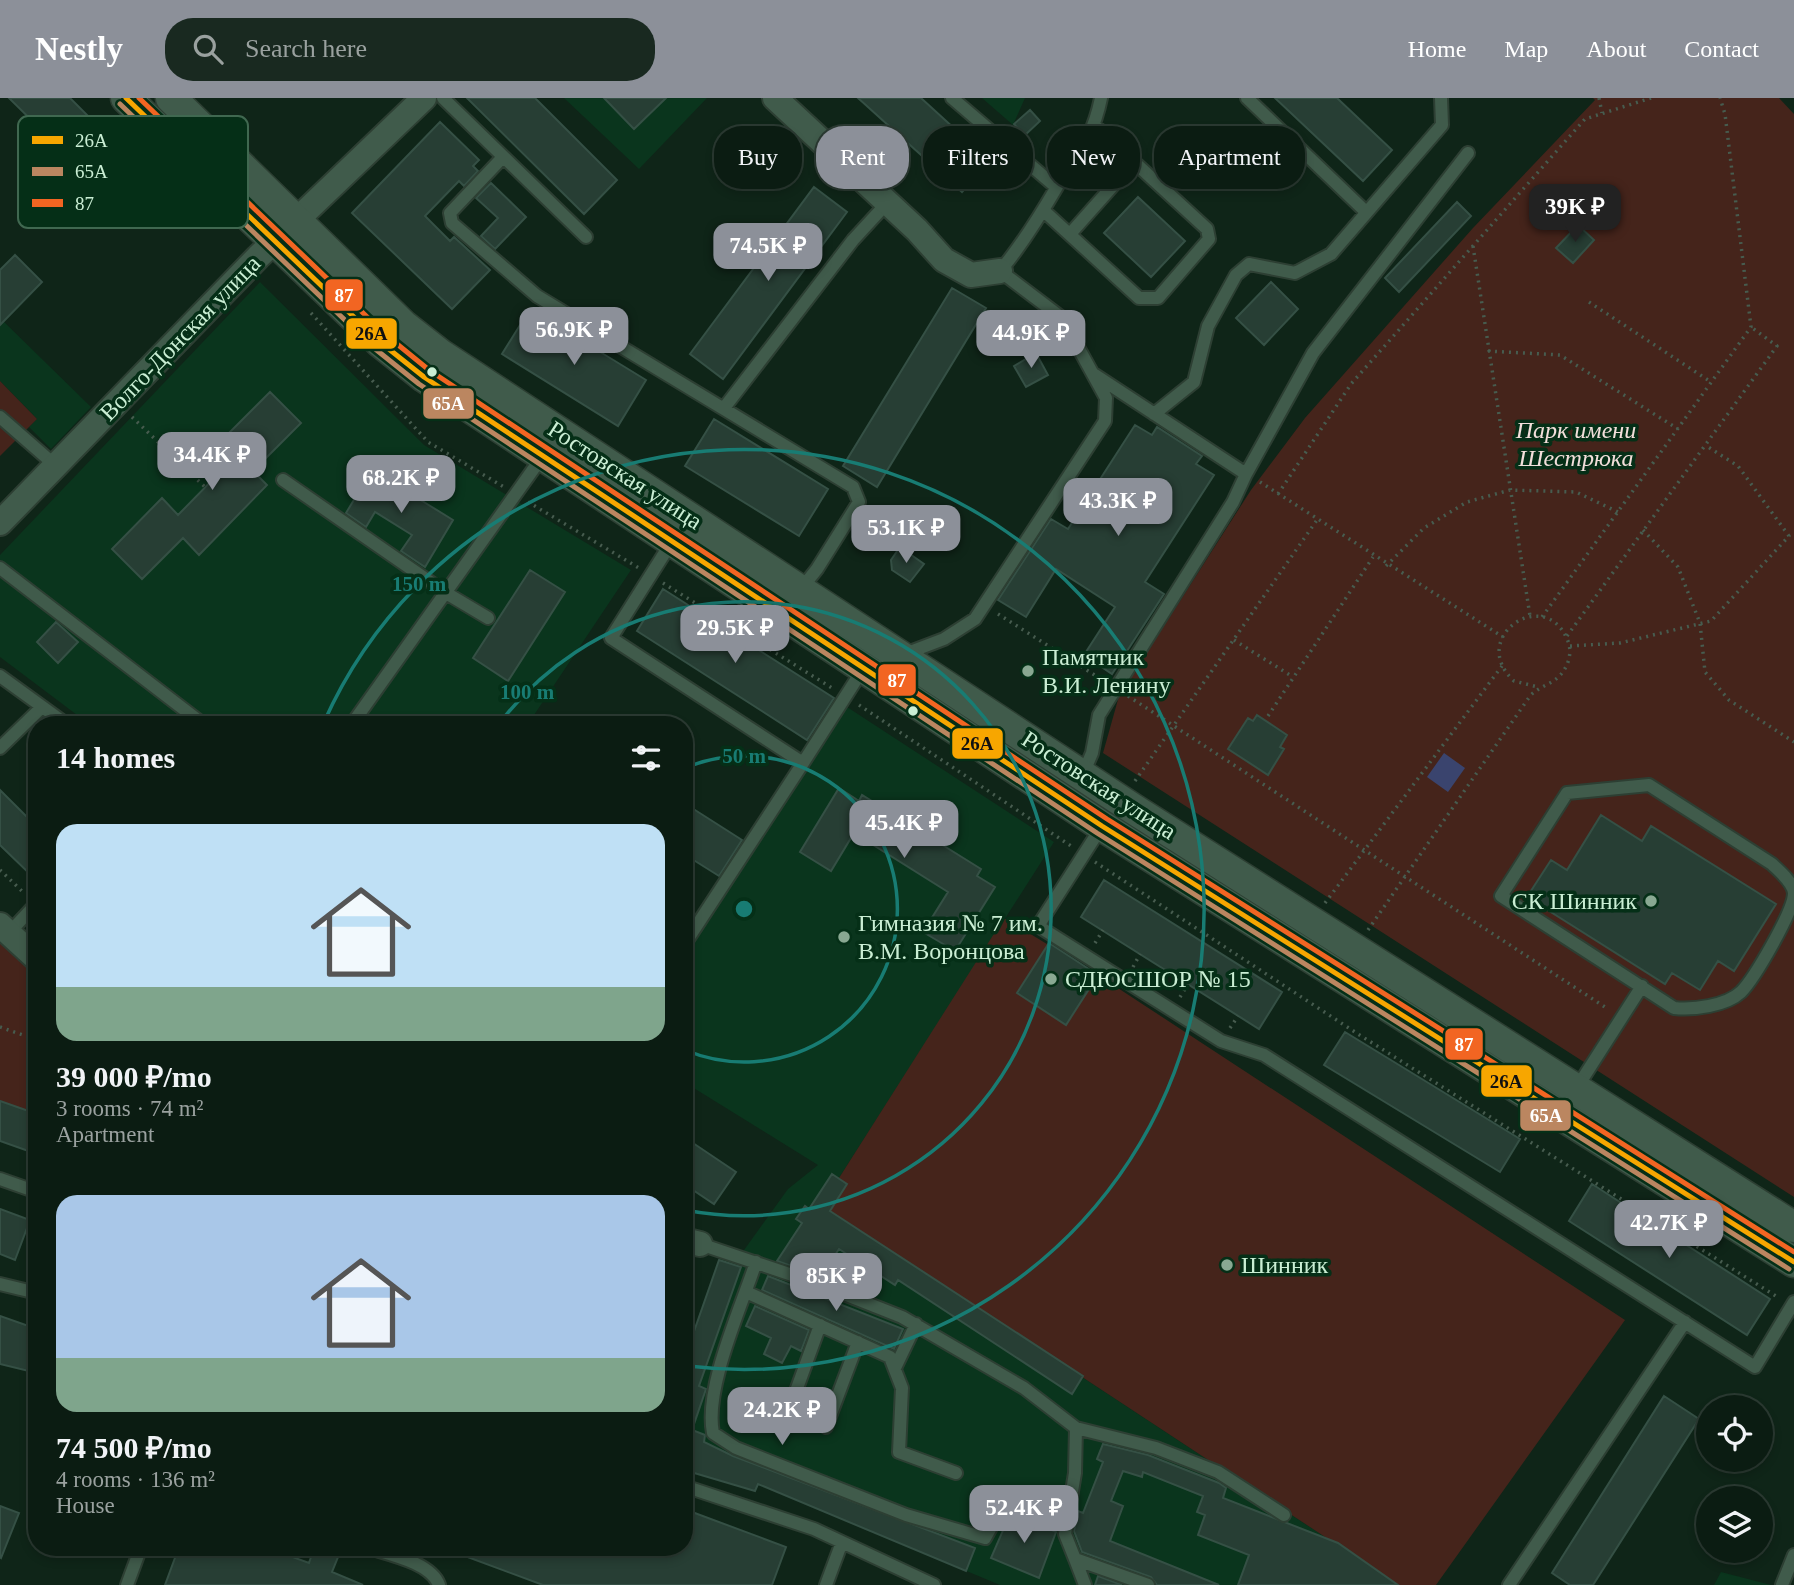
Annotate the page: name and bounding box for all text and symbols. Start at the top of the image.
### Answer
search box [165,18,655,81]
icon: search [189,30,227,68]
text: Nestly [35,31,123,67]
text: Search here [245,34,367,63]
text: Home [1408,36,1466,62]
text: Map [1504,36,1548,62]
text: About [1586,36,1646,62]
text: Contact [1684,36,1759,62]
legend [18,116,248,228]
chip: Buy [714,126,802,189]
chip: Rent [816,126,909,189]
chip: Filters [923,126,1033,189]
chip: New [1047,126,1140,189]
chip: Apartment [1154,126,1305,189]
text: 26А [75,130,108,151]
text: 65А [75,161,108,182]
pin: 39K ₽ [1526,184,1624,244]
text: 87 [75,193,94,214]
text: 39K ₽ [1545,194,1605,219]
pin: 74.5K ₽ [703,223,833,283]
text: 74.5K ₽ [729,233,807,258]
street label: Волго-Донская улица [95,250,266,426]
line badge: 87 [324,278,364,312]
text: 87 [335,285,354,306]
pin: 56.9K ₽ [509,308,639,367]
pin: 44.9K ₽ [966,310,1096,370]
line badge: 26А [345,317,398,350]
text: 56.9K ₽ [535,317,613,342]
text: 44.9K ₽ [992,320,1070,345]
text: 26А [355,323,388,344]
unlabelled marker [425,365,439,379]
line badge: 65А [422,387,475,420]
text: 65А [432,393,465,414]
street label: Ростовская улица [543,416,707,535]
park label: Парк имени Шестрюка [1515,417,1636,471]
pin: 34.4K ₽ [147,432,277,492]
text: 34.4K ₽ [173,442,251,467]
pin: 68.2K ₽ [336,456,466,515]
text: 68.2K ₽ [362,465,440,490]
pin: 43.3K ₽ [1053,478,1183,538]
text: 43.3K ₽ [1079,488,1157,513]
pin: 53.1K ₽ [841,505,971,565]
text: 53.1K ₽ [867,515,945,540]
text: 150 m [392,572,447,596]
pin: 29.5K ₽ [670,606,800,665]
text: 29.5K ₽ [696,615,774,640]
place label: Памятник В.И. Ленину [1042,644,1171,698]
line badge: 87 [877,663,917,697]
marker: Памятник В.И. Ленину [1020,663,1036,679]
text: 87 [888,670,907,691]
text: 100 m [500,680,555,704]
unlabelled marker [906,704,920,718]
street label: Ростовская улица [1017,726,1181,845]
line badge: 26А [951,727,1004,760]
text: 26А [961,733,994,754]
icon: filters [627,739,665,777]
text: 14 homes [56,741,175,774]
text: 50 m [722,744,766,768]
pin: 45.4K ₽ [839,800,969,860]
text: 45.4K ₽ [865,810,943,835]
icon: home [298,869,424,995]
place label: СК Шинник [1512,888,1637,914]
marker: СК Шинник [1643,893,1659,909]
centre of rings [732,897,756,921]
place label: Гимназия № 7 им. В.М. Воронцова [858,910,1043,964]
marker: Гимназия № 7 им. В.М. Воронцова [836,929,852,945]
place label: СДЮСШОР № 15 [1065,966,1251,992]
marker: СДЮСШОР № 15 [1043,971,1059,987]
line badge: 87 [1444,1027,1484,1061]
text: 87 [1455,1034,1474,1055]
text: 39 000 ₽/mo [56,1060,212,1093]
line badge: 26А [1480,1064,1533,1098]
text: 26А [1490,1071,1523,1092]
text: 3 rooms · 74 m² [56,1096,203,1121]
line badge: 65А [1519,1099,1572,1132]
text: 65А [1530,1105,1563,1126]
text: Apartment [56,1122,154,1147]
pin: 42.7K ₽ [1604,1200,1734,1260]
text: 42.7K ₽ [1630,1210,1708,1235]
icon: home [298,1240,424,1366]
place label: Шинник [1241,1252,1329,1278]
pin: 85K ₽ [787,1254,885,1313]
marker: Шинник [1219,1257,1235,1273]
text: 85K ₽ [806,1263,866,1288]
pin: 24.2K ₽ [717,1388,847,1447]
map controls [1696,1395,1773,1563]
button: locate [1696,1395,1773,1472]
text: 24.2K ₽ [743,1397,821,1422]
text: 74 500 ₽/mo [56,1431,212,1464]
text: 4 rooms · 136 m² [56,1467,215,1492]
pin: 52.4K ₽ [959,1486,1089,1545]
button: layers [1696,1486,1773,1563]
text: House [56,1493,115,1518]
text: 52.4K ₽ [985,1495,1063,1520]

